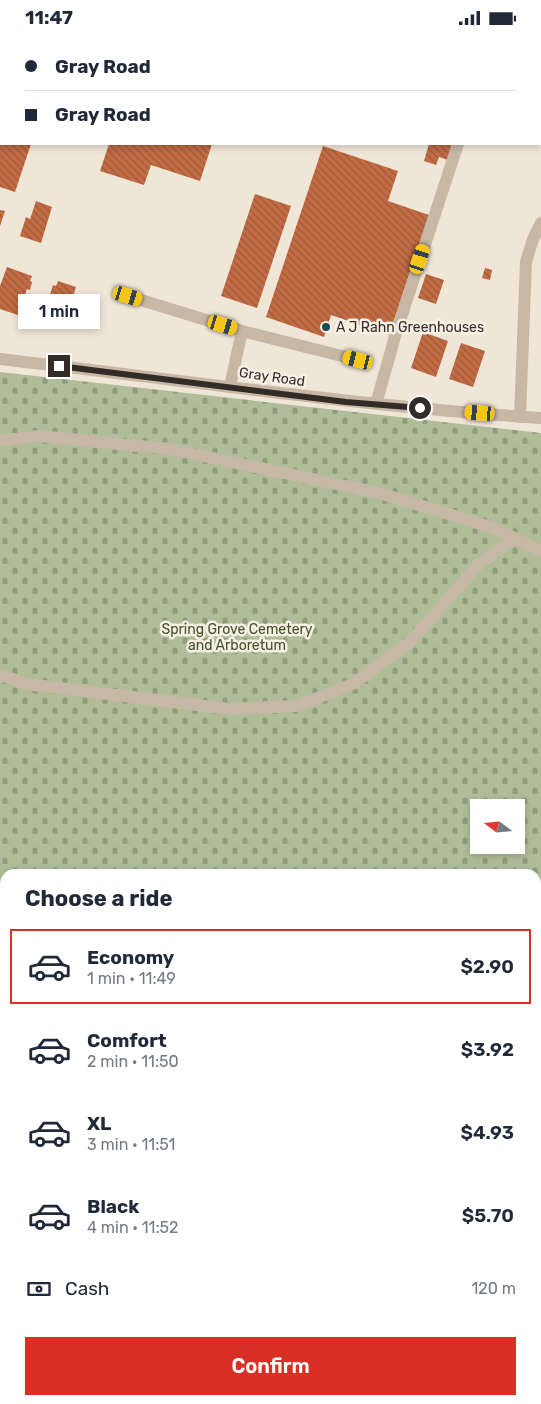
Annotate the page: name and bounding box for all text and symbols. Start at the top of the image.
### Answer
text: 11:47 [25,6,73,29]
text: Gray Road [55,55,151,78]
text: Gray Road [55,103,151,126]
car [408,242,431,276]
car [111,284,144,308]
callout: 1 min [18,293,100,329]
text: 1 min [39,302,79,321]
car [206,313,239,337]
place label: A J Rahn Greenhouses [336,319,484,336]
marker: A J Rahn Greenhouses [320,321,332,333]
car [341,349,374,371]
route end [48,355,70,377]
street label: Gray Road [238,364,306,390]
route start [409,397,431,419]
car [464,404,495,422]
park label: Spring Grove Cemetery and Arboretum [161,621,313,654]
north arrow [470,799,525,854]
map controls [470,799,525,854]
text: Choose a ride [25,885,172,912]
icon: car [27,944,72,989]
text: Economy [87,946,174,969]
text: $2.90 [460,955,514,978]
text: 1 min · 11:49 [87,969,176,988]
icon: car [27,1027,72,1072]
text: Comfort [87,1029,167,1052]
text: $3.92 [461,1038,514,1061]
text: 2 min · 11:50 [87,1052,179,1071]
icon: car [27,1110,72,1155]
text: XL [87,1112,111,1135]
text: $4.93 [461,1121,514,1144]
text: 3 min · 11:51 [87,1135,175,1154]
icon: car [27,1193,72,1238]
text: Black [87,1195,139,1218]
text: $5.70 [462,1204,514,1227]
text: 4 min · 11:52 [87,1218,178,1237]
icon: cash [25,1275,53,1303]
text: Cash [65,1277,109,1300]
text: 120 m [471,1279,516,1298]
button: Confirm [25,1337,516,1395]

